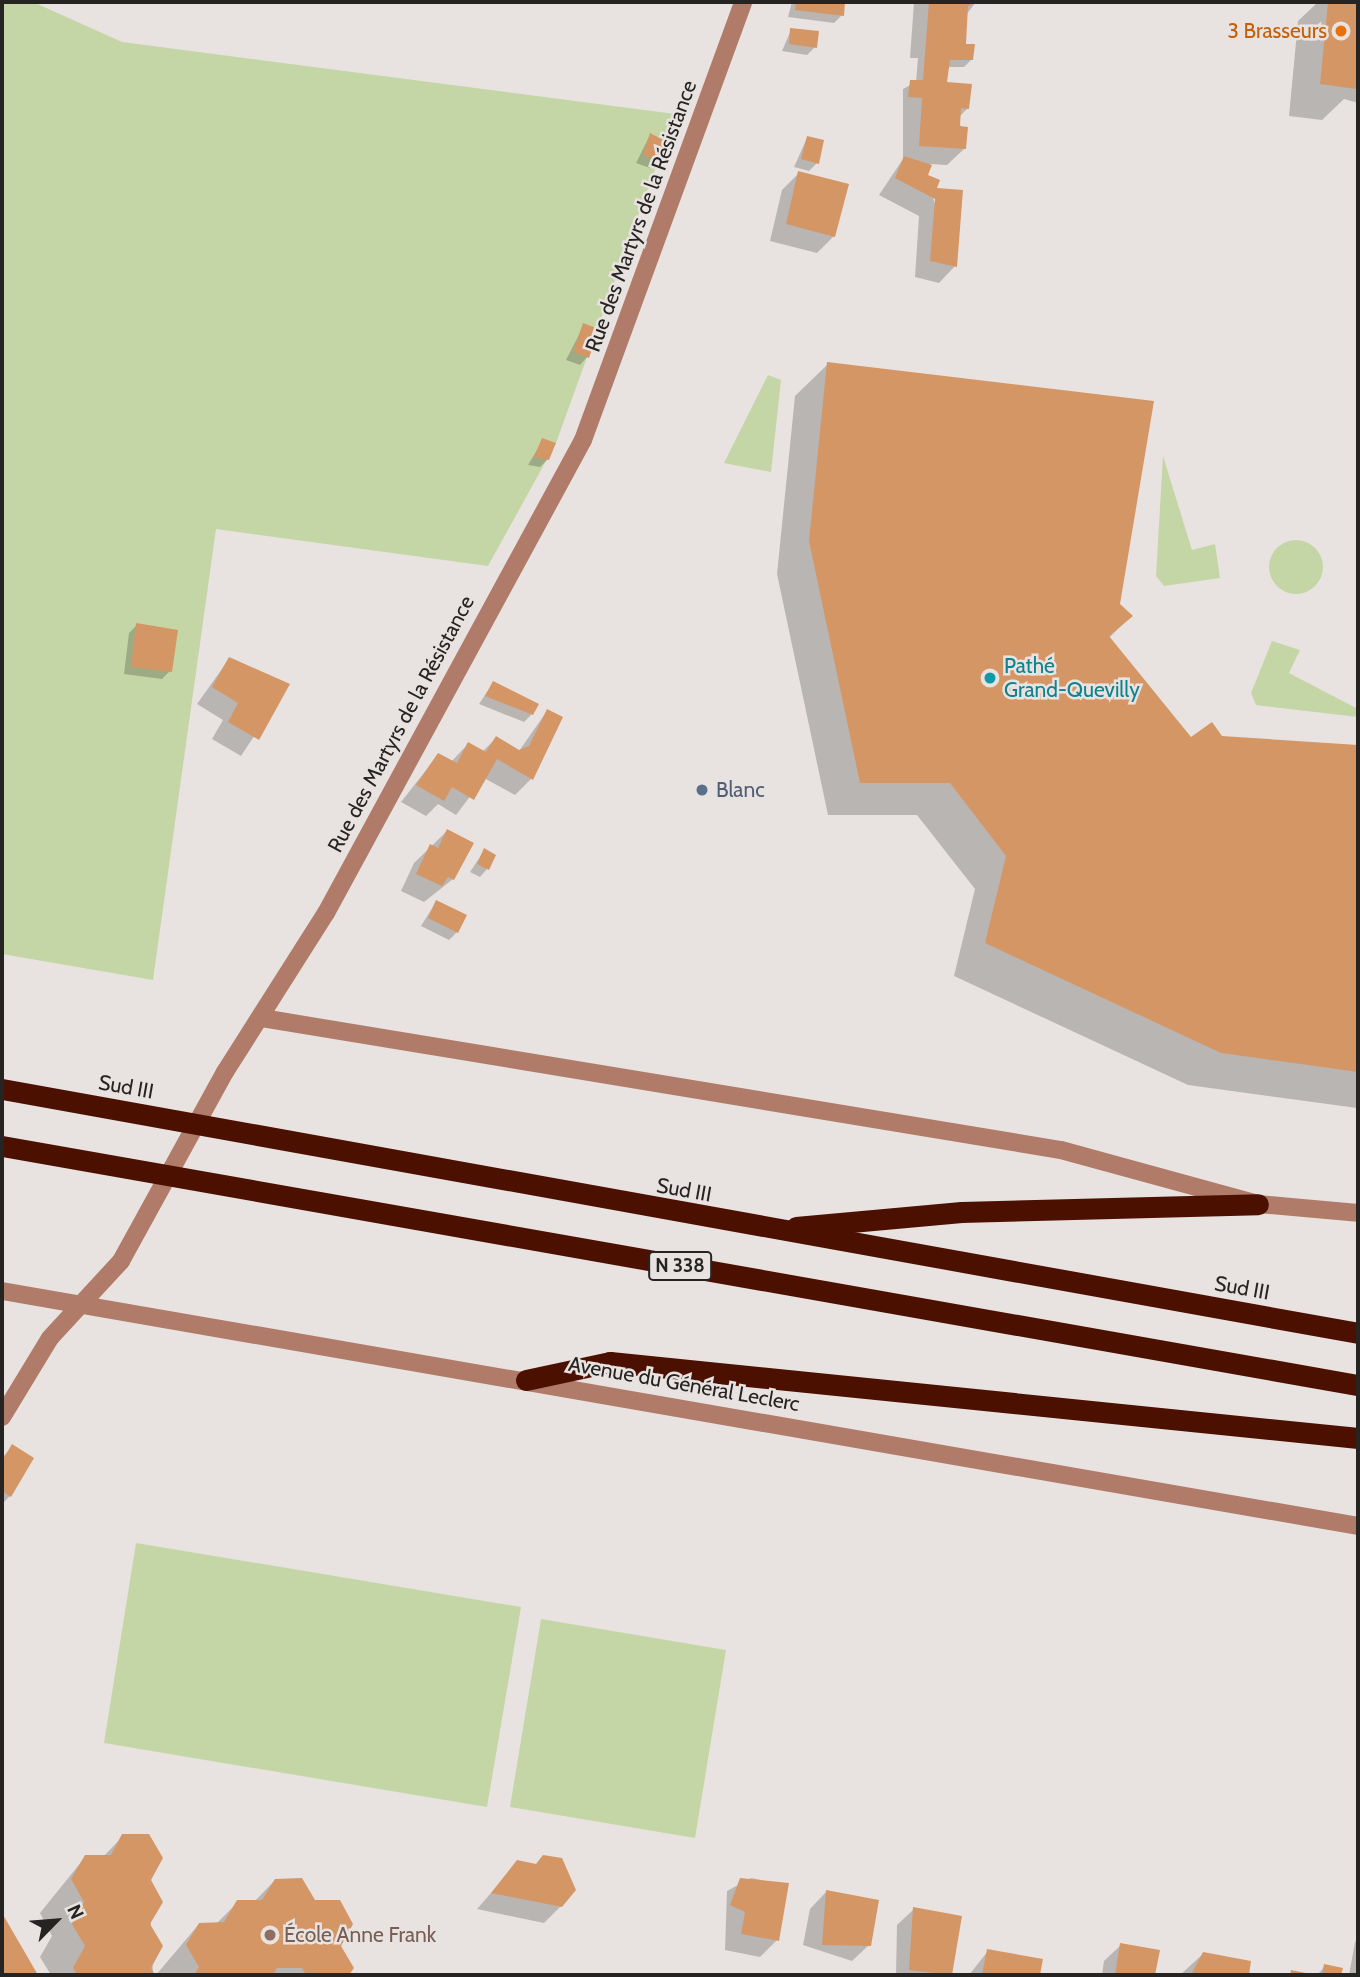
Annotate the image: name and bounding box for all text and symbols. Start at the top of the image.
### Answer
place label: 3 Brasseurs [1227,18,1327,44]
marker: 3 Brasseurs [1333,23,1349,39]
street label: Rue des Martyrs de la Résistance [580,77,702,355]
street label: Rue des Martyrs de la Résistance [323,591,479,857]
place label: Pathé Grand-Quevilly [1004,653,1140,703]
marker: Pathé Grand-Quevilly [982,670,998,686]
place label: Blanc [716,777,765,803]
marker: Blanc [694,782,710,798]
street label: Sud III [96,1070,156,1104]
street label: Sud III [654,1173,714,1207]
road number: N 338 [647,1250,713,1282]
street label: Sud III [1212,1271,1272,1305]
street label: Avenue du Général Leclerc [566,1351,802,1417]
north arrow [21,1886,91,1956]
text: N [62,1901,89,1923]
place label: École Anne Frank [284,1922,436,1948]
marker: École Anne Frank [262,1927,278,1943]

